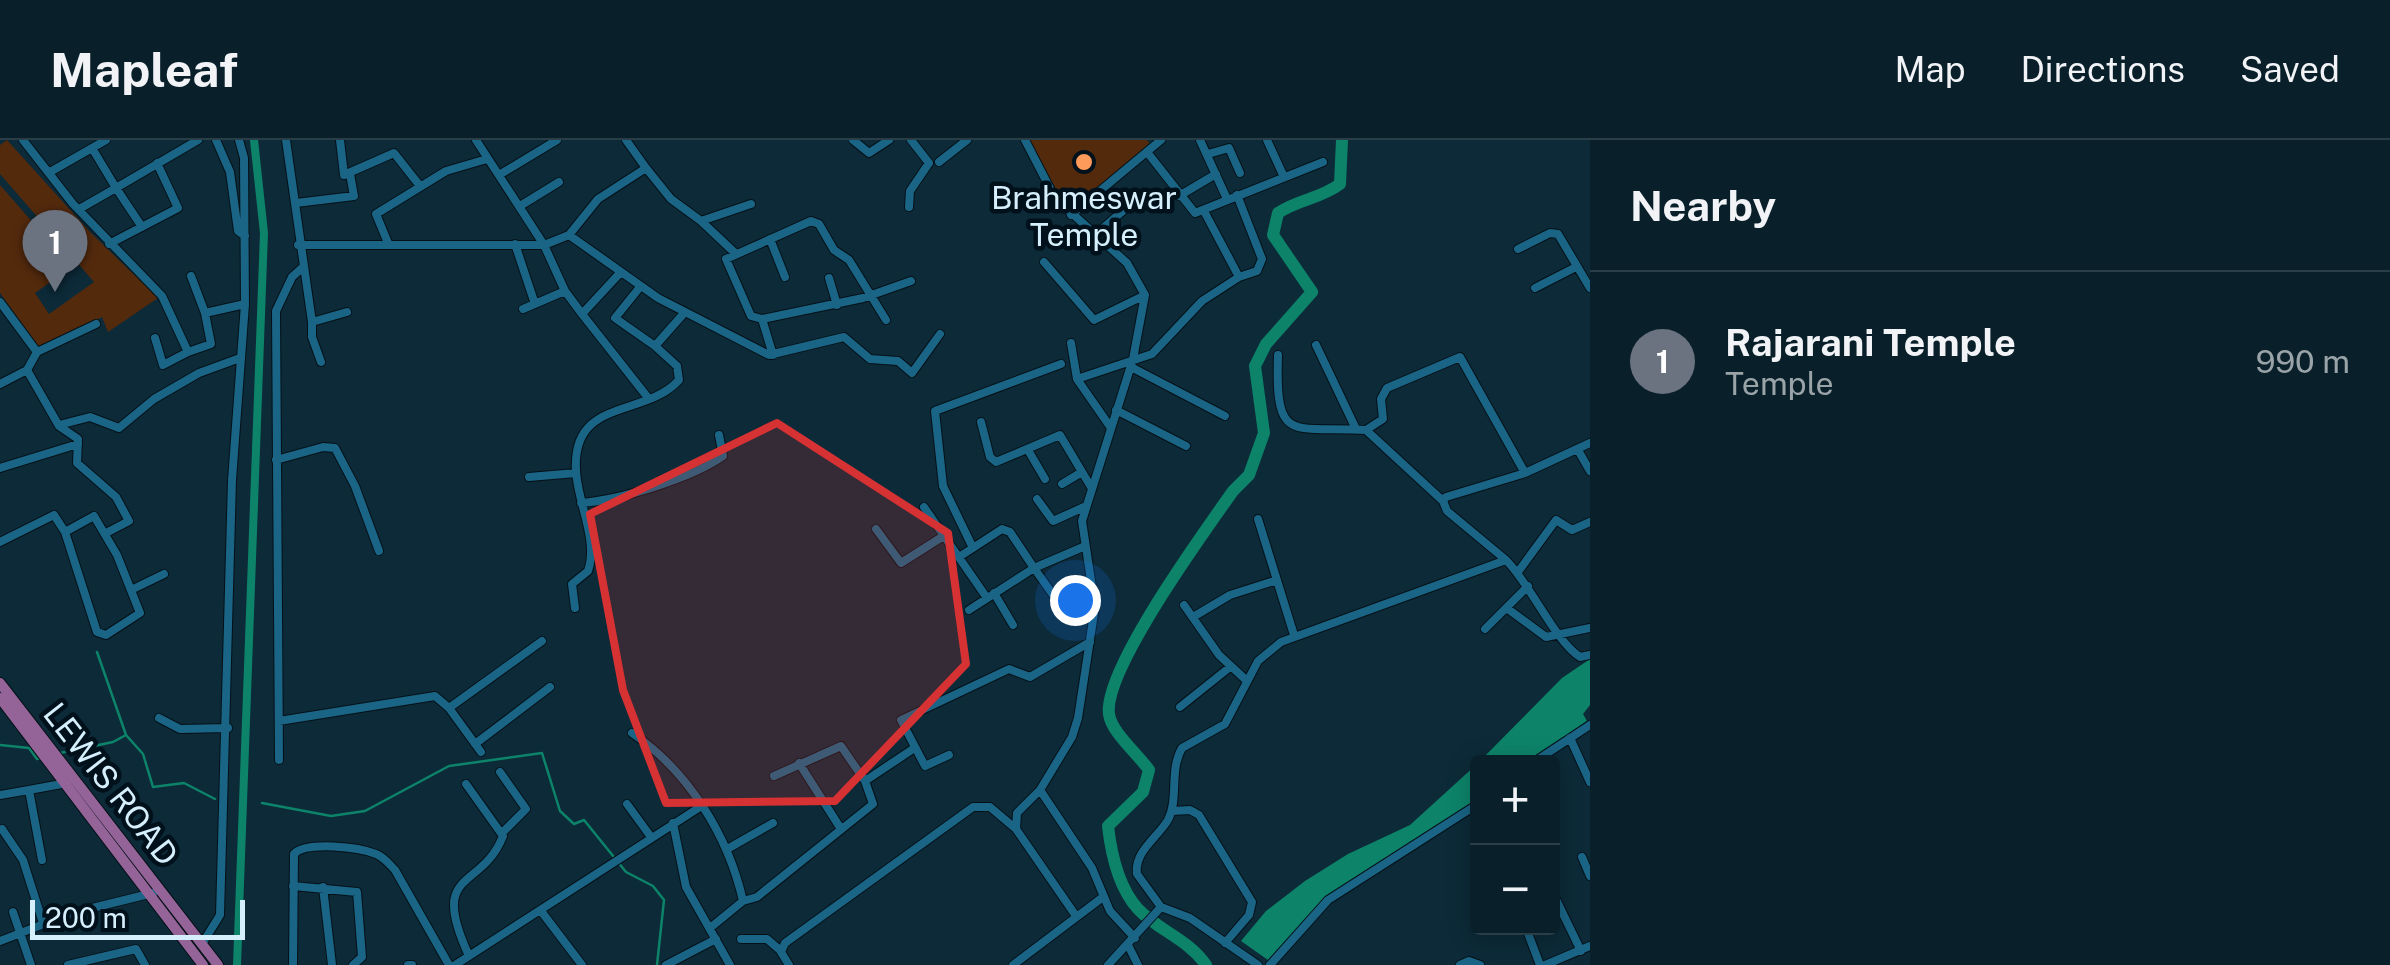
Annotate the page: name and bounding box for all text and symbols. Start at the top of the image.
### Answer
text: Mapleaf [50,41,238,98]
text: Map [1894,49,1965,90]
text: Directions [2020,49,2185,90]
text: Saved [2240,49,2340,90]
marker: Brahmeswar Temple [1073,151,1095,173]
place label: Brahmeswar Temple [991,179,1177,253]
text: Nearby [1630,181,1776,230]
pin: 1 [22,210,88,292]
text: Rajarani Temple [1725,320,2016,365]
text: 1 [1656,343,1669,380]
text: 990 m [2255,343,2350,380]
text: Temple [1725,365,1834,402]
your location [1050,575,1101,626]
street label: LEWIS ROAD [36,695,186,873]
map controls [1470,755,1560,935]
button: + [1470,755,1560,845]
button: − [1470,845,1560,935]
scale bar [30,895,245,940]
text: 200 m [45,901,127,934]

